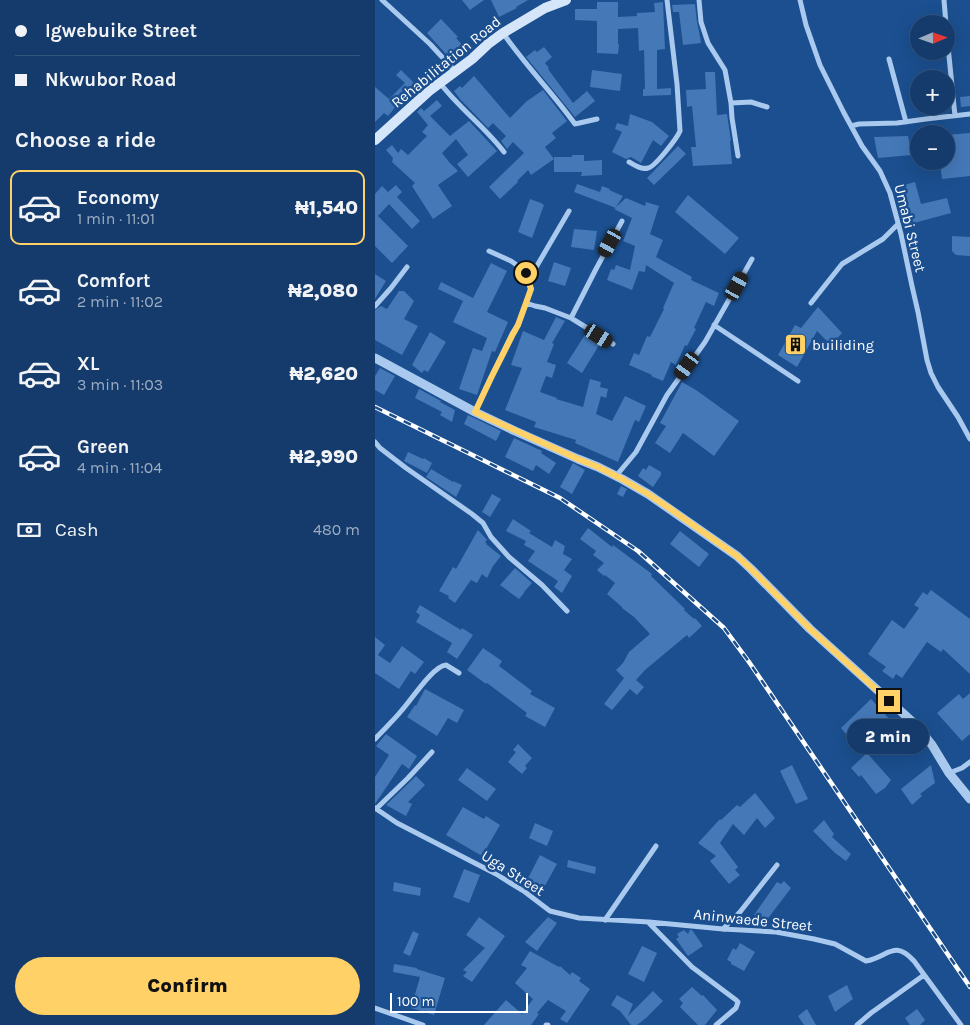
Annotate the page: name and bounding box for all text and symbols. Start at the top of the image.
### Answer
street label: Rehabilitation Road [388,12,504,112]
north arrow [910,15,955,60]
map controls [910,15,955,170]
text: Igwebuike Street [45,20,197,42]
text: Nkwubor Road [45,69,177,91]
button: + [910,70,955,115]
button: − [910,125,955,170]
text: Choose a ride [15,127,156,153]
street label: Umabi Street [890,182,930,274]
icon: car [17,185,62,230]
text: Economy [77,187,159,209]
text: ₦1,540 [295,197,358,219]
text: 1 min · 11:01 [77,209,155,228]
car [596,226,623,260]
route start [515,262,537,284]
icon: car [17,268,62,313]
car [723,269,750,303]
text: Comfort [77,270,151,292]
text: ₦2,080 [288,280,358,302]
text: 2 min · 11:02 [77,292,163,311]
car [582,322,615,350]
building icon: builiding [784,333,808,357]
place label: builiding [812,336,875,354]
car [672,349,701,383]
icon: car [17,351,62,396]
text: XL [77,353,99,375]
text: ₦2,620 [290,363,358,385]
text: 3 min · 11:03 [77,375,163,394]
icon: car [17,434,62,479]
text: Green [77,436,129,458]
text: ₦2,990 [289,446,358,468]
text: 4 min · 11:04 [77,458,162,477]
icon: cash [15,516,43,544]
text: Cash [55,519,99,541]
text: 480 m [313,520,360,539]
route end [878,690,900,712]
callout: 2 min [848,718,930,754]
text: 2 min [865,727,911,746]
street label: Uga Street [478,846,548,900]
street label: Aninwaede Street [693,905,814,935]
button: Confirm [15,957,360,1015]
scale bar [390,990,527,1013]
text: 100 m [397,993,435,1010]

